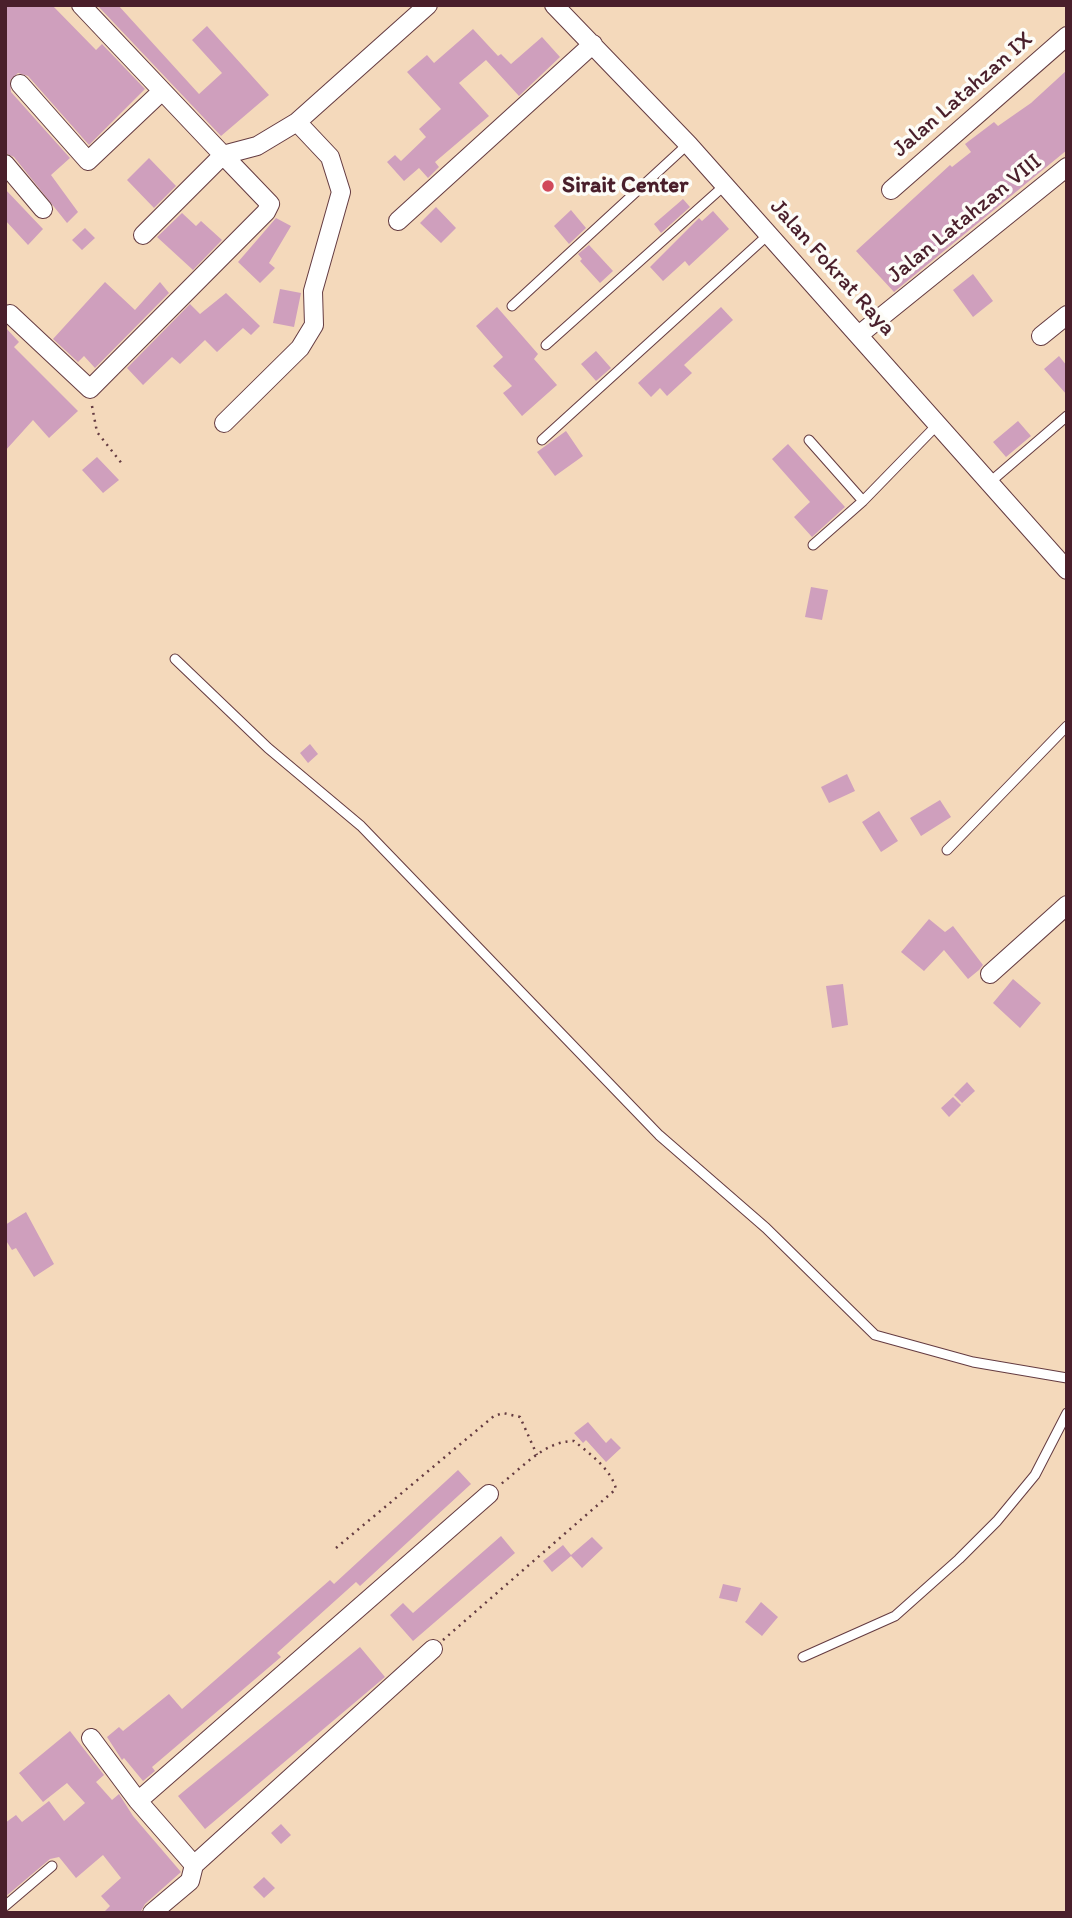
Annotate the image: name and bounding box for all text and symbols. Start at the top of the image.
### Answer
street label: Jalan Latahzan IX [887,26,1039,164]
street label: Jalan Latahzan VIII [882,148,1048,290]
place label: Sirait Center [562,172,688,200]
marker: Sirait Center [540,178,556,194]
street label: Jalan Fokrat Raya [763,194,901,342]

